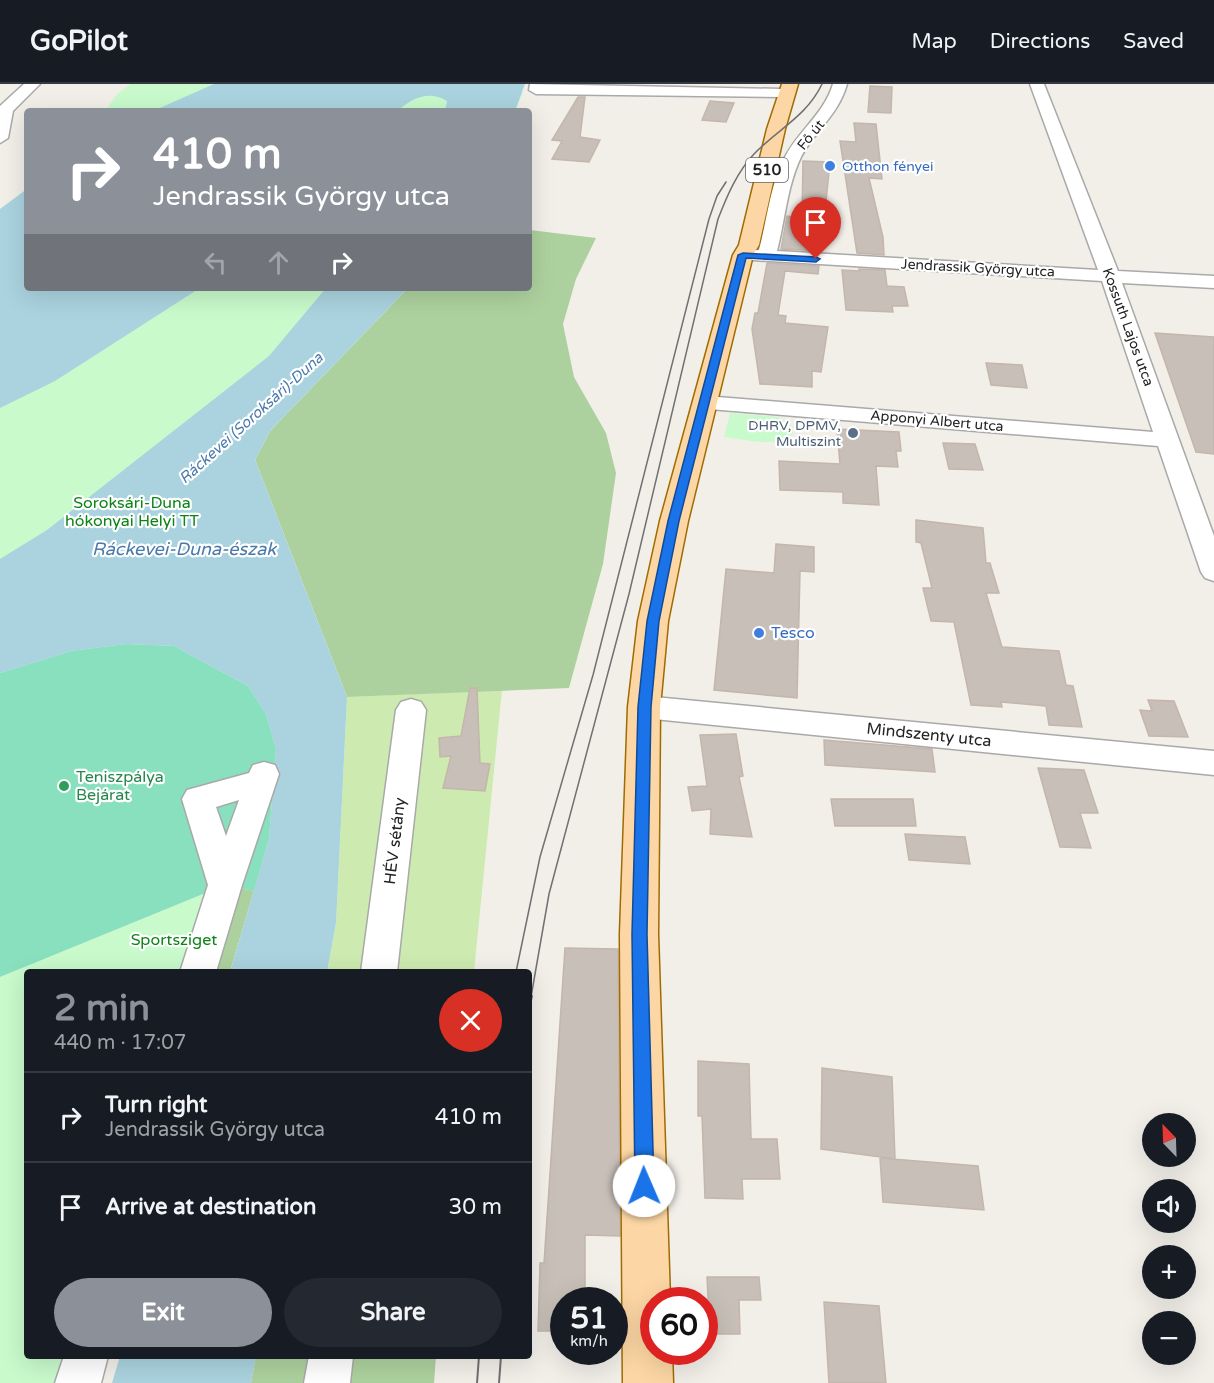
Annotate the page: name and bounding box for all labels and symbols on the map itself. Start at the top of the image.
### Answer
street label: Fő út [794,116,829,154]
road number: 510 [746,158,788,182]
place label: Otthon fényei [842,158,933,175]
marker: Otthon fényei [823,159,837,173]
pin [790,197,841,259]
street label: Jendrassik György utca [901,255,1055,281]
street label: Kossuth Lajos utca [1099,265,1157,389]
water label: Ráckevei (Soroksári)-Duna [175,348,327,487]
street label: Apponyi Albert utca [870,407,1004,435]
place label: DHRV, DPMV, Multiszint [748,417,842,450]
marker: DHRV, DPMV, Multiszint [846,426,860,440]
park label: Soroksári-Duna hókonyai Helyi TT [65,493,199,531]
water label: Ráckevei-Duna-észak [92,538,277,560]
place label: Tesco [771,623,815,643]
marker: Tesco [752,626,766,640]
street label: Mindszenty utca [866,718,992,752]
place label: Teniszpálya Bejárat [76,767,164,805]
marker: Teniszpálya Bejárat [57,779,71,793]
street label: HÉV sétány [380,796,410,886]
park label: Sportsziget [131,930,217,950]
north arrow [1142,1113,1196,1167]
position arrow [612,1154,676,1218]
speed limit sign: 60 [640,1287,718,1365]

